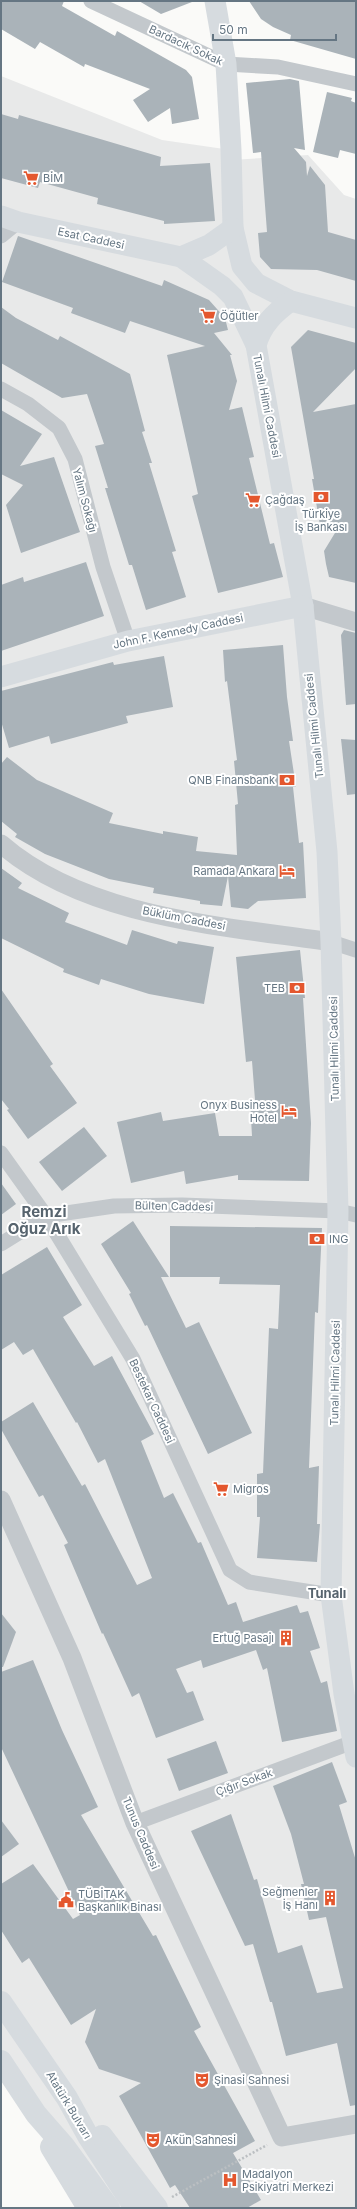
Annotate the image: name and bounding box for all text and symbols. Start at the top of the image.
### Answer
scale bar [213,16,336,42]
street label: Bardacık Sokak [147,22,225,68]
text: 50 m [219,22,248,37]
supermarket icon: BİM [22,169,40,187]
place label: BİM [43,171,63,185]
street label: Esat Caddesi [56,224,126,252]
supermarket icon: Öğütler [199,307,217,325]
place label: Öğütler [220,309,258,323]
street label: Tunalı Hilmi Caddesi [250,353,284,459]
street label: Yalım Sokağı [70,466,100,534]
bank icon: Türkiye İş Bankası [312,488,330,506]
supermarket icon: Çağdaş [244,491,262,509]
place label: Çağdaş [265,493,305,507]
place label: Türkiye İş Bankası [295,507,347,534]
street label: John F. Kennedy Caddesi [112,610,244,652]
street label: Tunalı Hilmi Caddesi [302,673,326,779]
bank icon: QNB Finansbank [278,771,296,789]
place label: QNB Finansbank [188,773,275,787]
hotel icon: Ramada Ankara [278,862,296,880]
place label: Ramada Ankara [193,864,275,878]
street label: Büklüm Caddesi [141,903,227,933]
bank icon: TEB [288,979,306,997]
place label: TEB [264,981,285,995]
street label: Tunalı Hilmi Caddesi [326,996,342,1102]
place label: Onyx Business Hotel [200,1098,277,1125]
hotel icon: Onyx Business Hotel [280,1102,298,1120]
street label: Bülten Caddesi [135,1198,213,1214]
district label: Remzi Oğuz Arık [8,1202,81,1238]
bank icon: ING [308,1230,326,1248]
place label: ING [329,1232,348,1246]
street label: Tunalı Hilmi Caddesi [327,1320,343,1426]
street label: Bestekar Caddesi [126,1357,178,1445]
supermarket icon: Migros [212,1480,230,1498]
place label: Migros [233,1482,269,1496]
district label: Tunalı [308,1585,346,1601]
building icon: Ertuğ Pasajı [277,1629,295,1647]
place label: Ertuğ Pasajı [213,1631,274,1645]
street label: Çığır Sokak [214,1765,274,1799]
street label: Tunus Caddesi [119,1795,163,1871]
place label: Seğmenler İş Hanı [262,1885,318,1912]
place label: TÜBİTAK Başkanlık Binası [78,1887,161,1914]
building icon: Seğmenler İş Hanı [321,1889,339,1907]
public building icon: TÜBİTAK Başkanlık Binası [57,1891,75,1909]
street label: Atatürk Bulvarı [43,2069,95,2141]
theatre icon: Şinasi Sahnesi [193,2071,211,2089]
place label: Şinasi Sahnesi [214,2073,289,2087]
theatre icon: Akün Sahnesi [144,2131,162,2149]
place label: Akün Sahnesi [165,2133,236,2147]
place label: Madalyon Psikiyatri Merkezi [242,2167,334,2194]
hospital icon: Madalyon Psikiyatri Merkezi [221,2171,239,2189]

